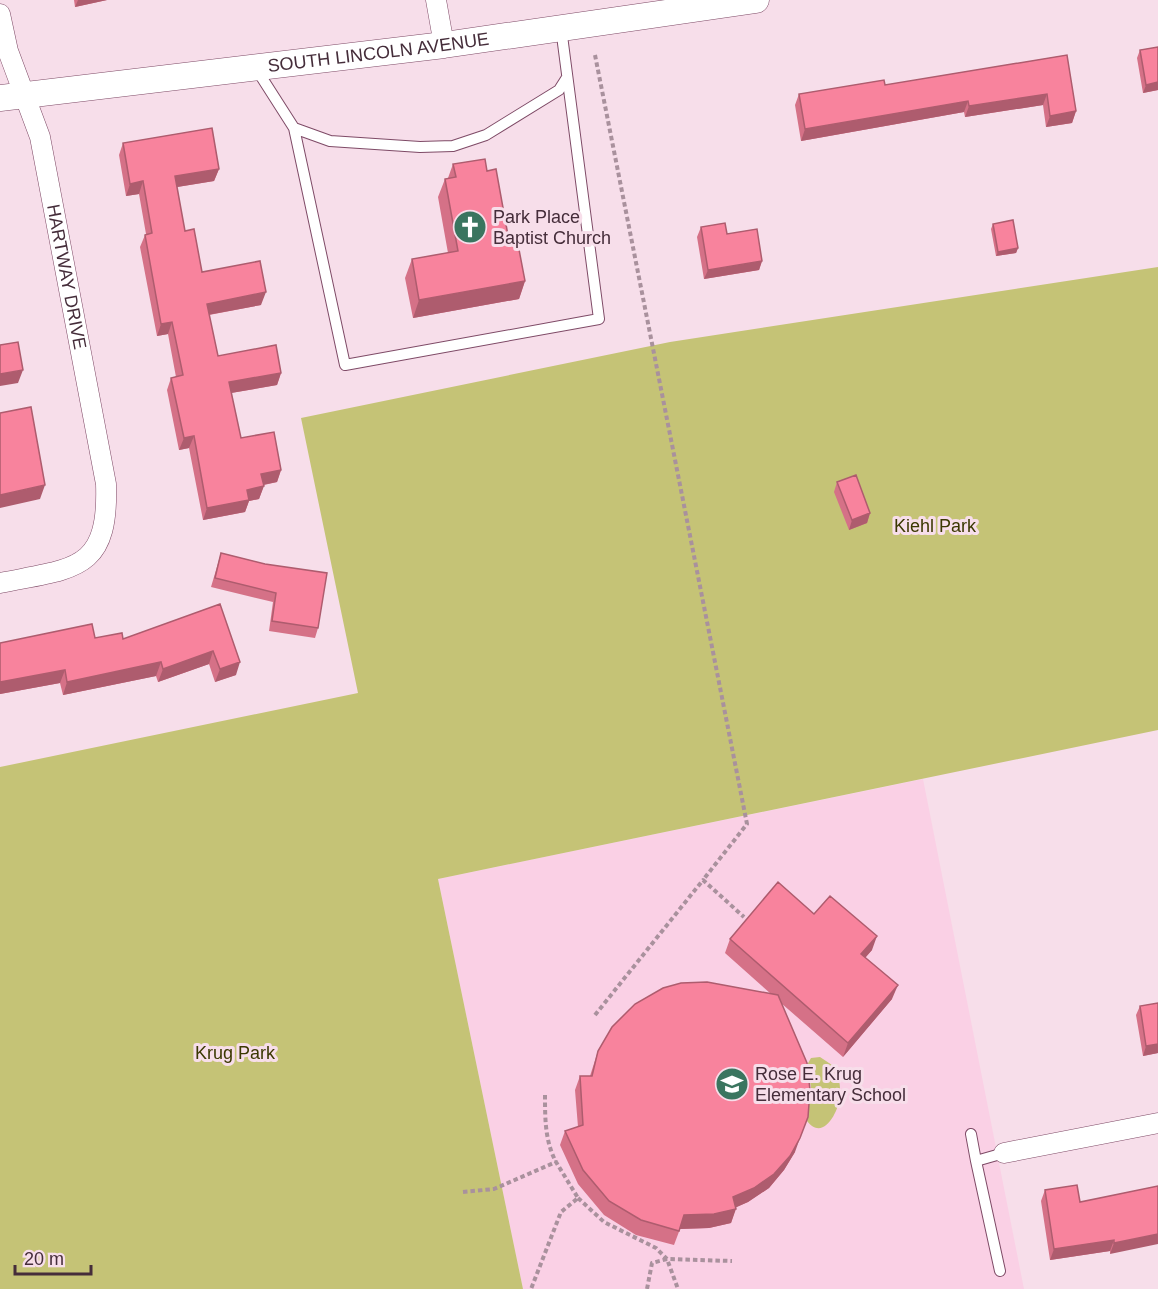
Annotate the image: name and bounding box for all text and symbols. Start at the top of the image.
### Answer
street label: SOUTH LINCOLN AVENUE [266,29,490,76]
street label: HARTWAY DRIVE [43,203,90,351]
place label: Park Place Baptist Church [493,207,611,248]
church icon: Park Place Baptist Church [452,209,488,245]
park label: Kiehl Park [894,516,977,536]
park label: Krug Park [195,1043,276,1063]
place label: Rose E. Krug Elementary School [755,1064,906,1105]
school or university icon: Rose E. Krug Elementary School [714,1066,750,1102]
scale bar [15,1238,92,1276]
text: 20 m [24,1249,64,1269]

